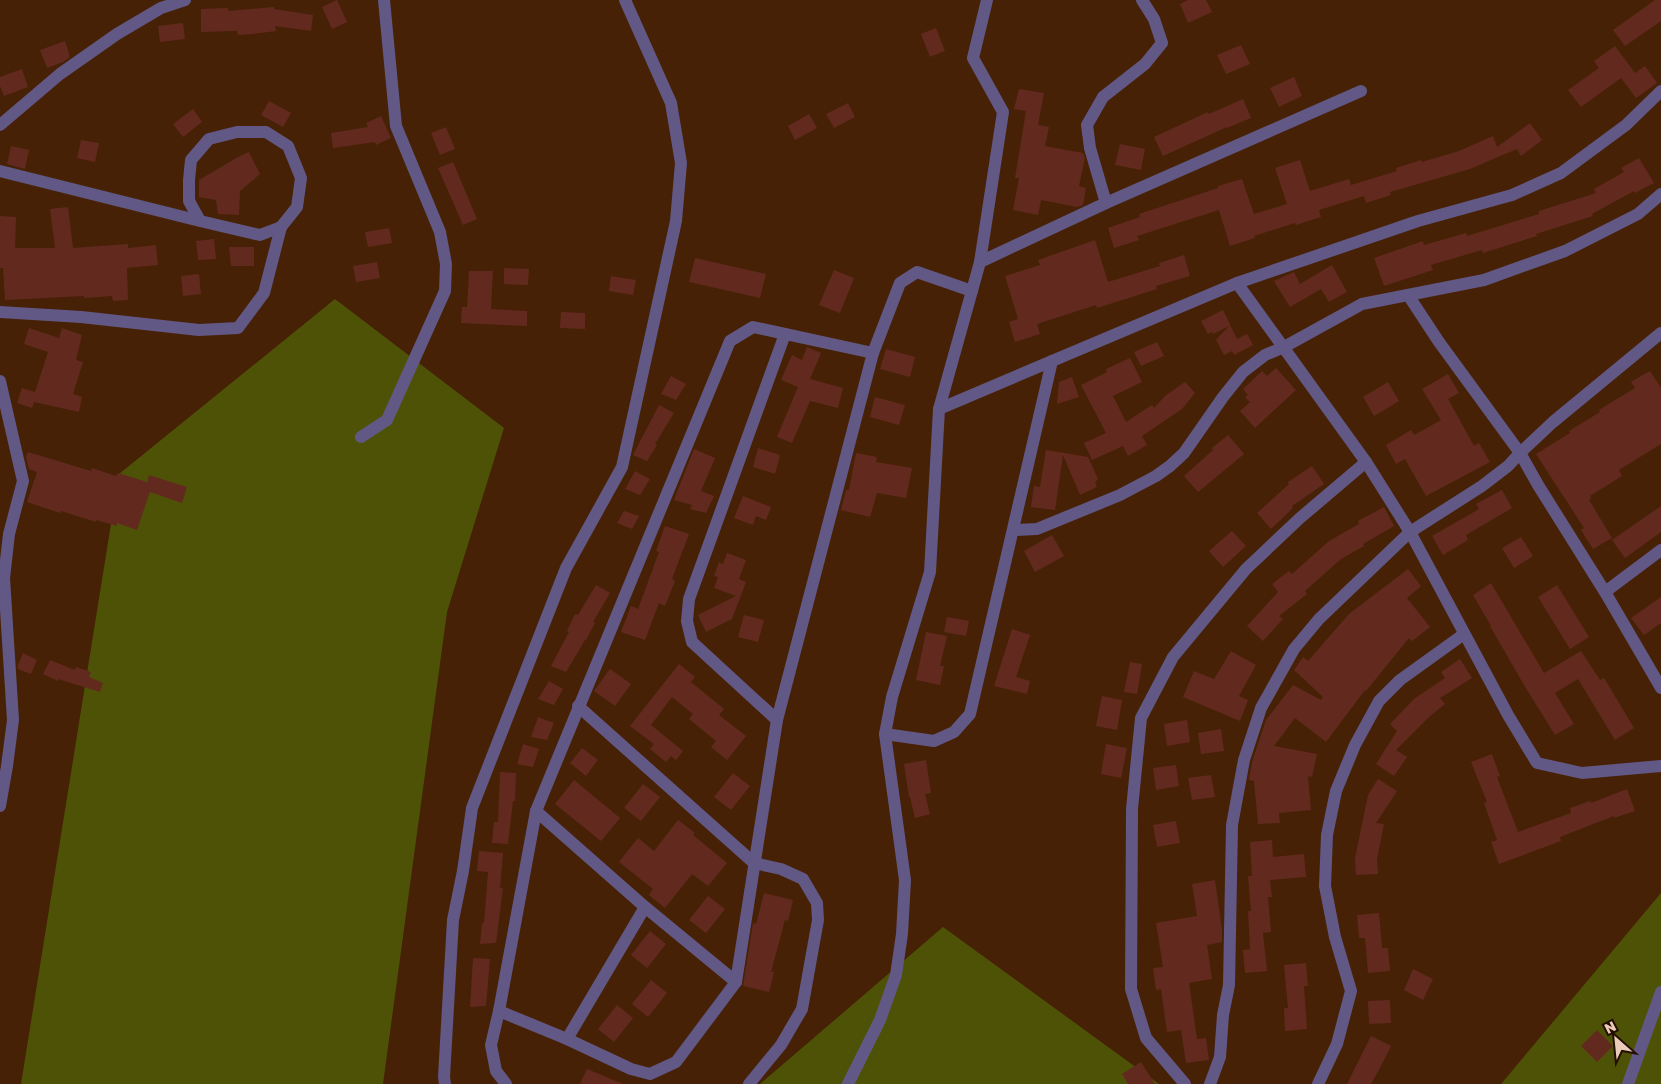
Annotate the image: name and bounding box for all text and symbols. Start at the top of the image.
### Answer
north arrow [1591,1014,1641,1064]
text: N [1601,1017,1618,1037]

